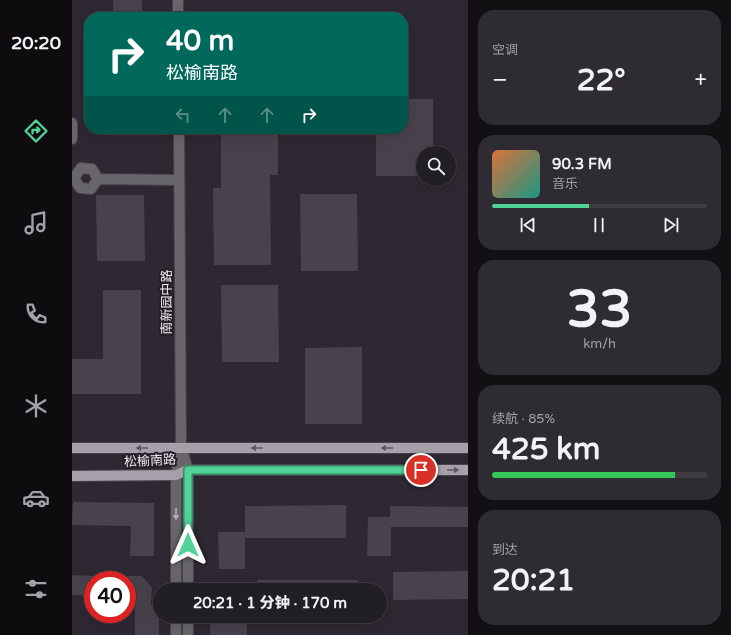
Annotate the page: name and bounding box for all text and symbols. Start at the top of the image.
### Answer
text: 40 m [166,24,234,58]
icon: right [100,28,152,80]
text: 20:20 [11,32,61,54]
text: 空调 [492,42,518,58]
text: 松榆南路 [166,62,238,84]
text: 22° [577,62,626,99]
text: − [492,67,508,93]
text: + [695,67,707,93]
icon: left [172,104,194,126]
icon: ahead [214,104,236,126]
icon: ahead [256,104,278,126]
icon: right [298,104,320,126]
icon: directions [22,117,50,145]
map controls [416,146,456,186]
button: search [416,146,456,186]
text: 90.3 FM [552,155,612,173]
text: 音乐 [552,176,578,192]
icon: music [22,209,50,237]
icon: previous [517,214,539,236]
icon: pause [588,214,610,236]
icon: next [660,214,682,236]
street label: 南新园中路 [159,269,175,335]
text: 33 [567,278,632,341]
icon: phone [22,300,50,328]
text: km/h [583,336,616,352]
icon: climate [22,392,50,420]
text: 续航 · 85% [492,411,555,427]
text: 425 km [492,431,600,468]
one-way arrow [135,445,148,451]
one-way arrow [250,445,263,451]
one-way arrow [380,445,393,451]
street label: 松榆南路 [124,452,176,470]
pin [404,453,438,487]
icon: arrive [410,459,432,481]
one-way arrow [447,467,460,473]
icon: car [22,484,50,512]
one-way arrow [173,508,179,521]
position arrow [167,524,209,566]
text: 到达 [492,542,518,558]
text: 20:21 [492,562,575,599]
speed limit sign: 40 [84,571,136,623]
icon: filters [22,575,50,603]
text: 20:21 · 1 分钟 · 170 m [193,594,347,612]

